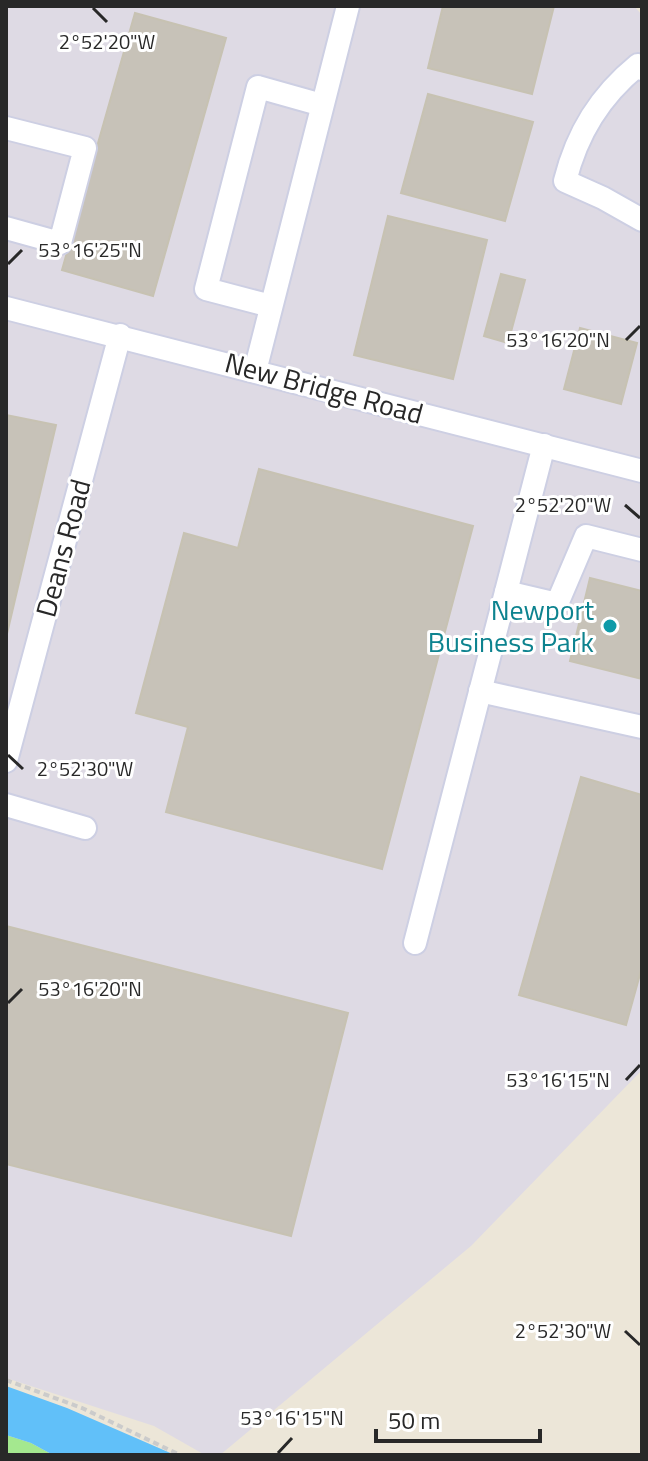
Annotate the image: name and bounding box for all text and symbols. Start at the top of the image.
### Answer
text: 2°52'20"W [59,26,156,57]
text: 53°16'25"N [38,234,142,265]
text: 53°16'20"N [506,324,610,355]
street label: New Bridge Road [220,340,428,435]
street label: Deans Road [23,474,102,622]
text: 2°52'20"W [515,489,612,520]
place label: Newport Business Park [428,588,594,663]
marker: Newport Business Park [601,617,619,635]
text: 2°52'30"W [37,753,134,784]
text: 53°16'20"N [38,973,142,1004]
text: 53°16'15"N [506,1064,610,1095]
text: 2°52'30"W [515,1315,612,1346]
scale bar [376,1393,540,1443]
text: 53°16'15"N [240,1402,344,1433]
text: 50 m [388,1402,440,1438]

